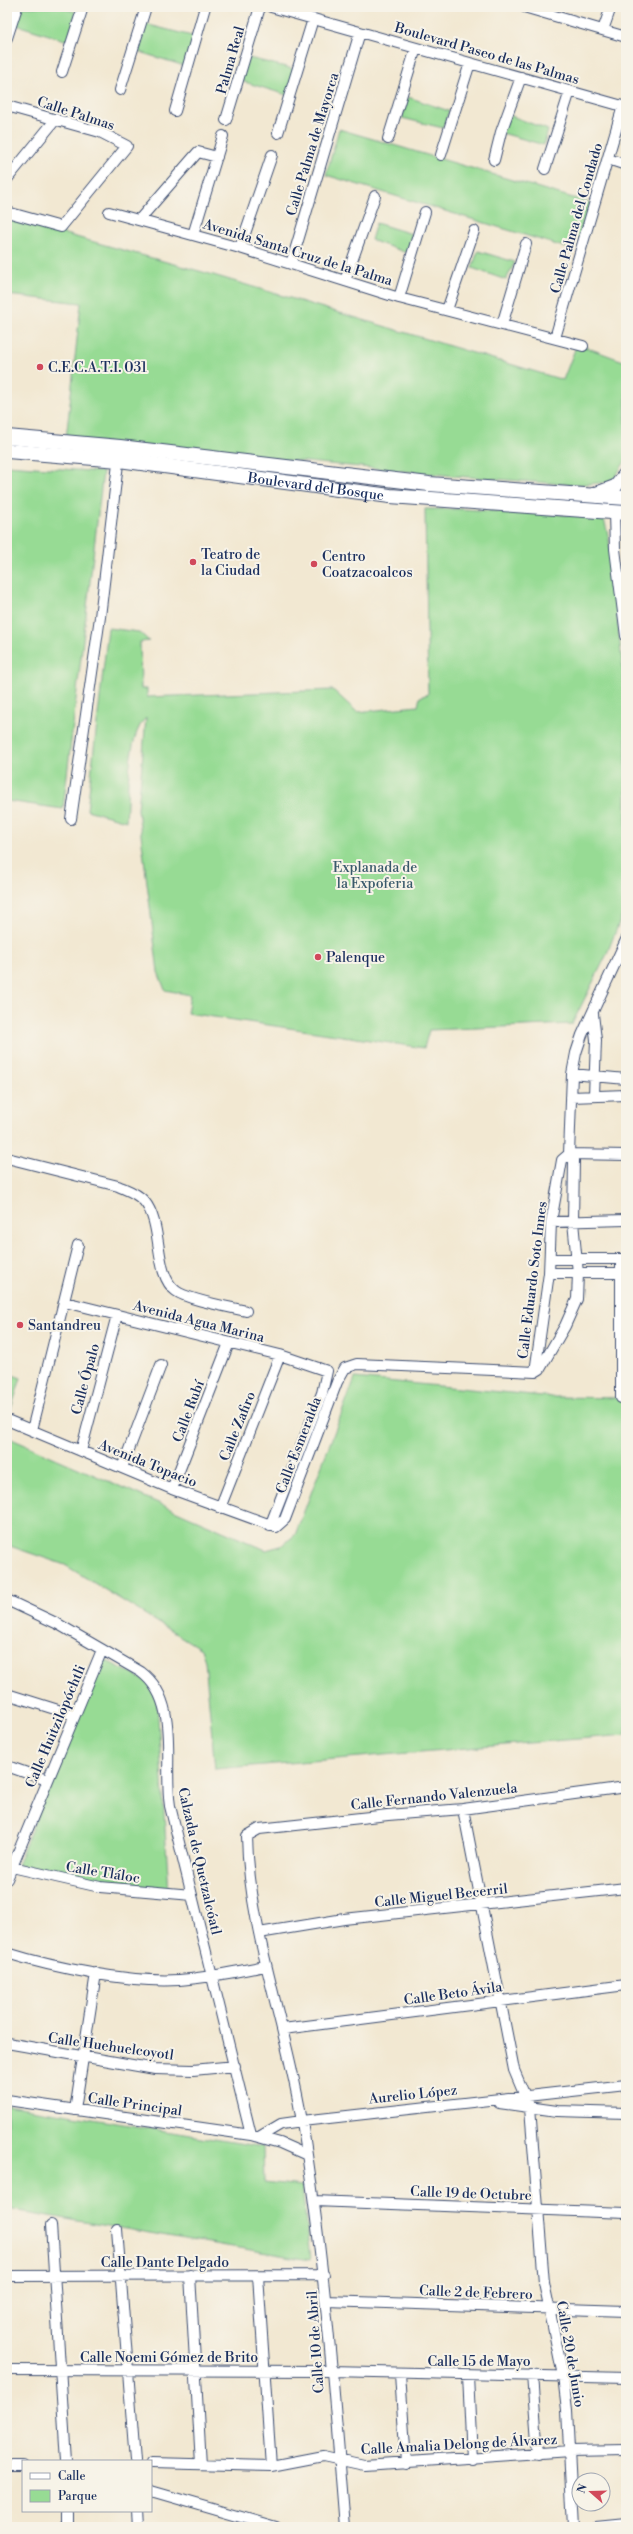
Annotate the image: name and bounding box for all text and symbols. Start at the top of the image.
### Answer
street label: Boulevard Paseo de las Palmas [391,19,581,89]
street label: Palma Real [213,24,249,96]
street label: Calle Palma de Mayorca [283,70,344,218]
street label: Calle Palmas [35,93,117,135]
street label: Calle Palma del Condado [547,141,607,296]
street label: Avenida Santa Cruz de la Palma [200,215,396,291]
place label: C.E.C.A.T.I. 031 [48,359,147,377]
marker: C.E.C.A.T.I. 031 [35,362,45,372]
street label: Boulevard del Bosque [246,469,385,505]
place label: Teatro de la Ciudad [201,546,260,580]
place label: Centro Coatzacoalcos [322,548,413,582]
marker: Teatro de la Ciudad [188,557,198,567]
marker: Centro Coatzacoalcos [309,559,319,569]
park label: Explanada de la Expoferia [333,859,417,893]
place label: Palenque [326,949,385,967]
marker: Palenque [313,952,323,962]
street label: Calle Eduardo Soto Innes [514,1200,552,1360]
street label: Avenida Agua Marina [130,1297,267,1347]
place label: Santandreu [28,1317,101,1335]
marker: Santandreu [15,1320,25,1330]
street label: Calle Ópalo [66,1341,104,1417]
street label: Calle Rubí [169,1376,210,1445]
street label: Calle Zafiro [216,1389,260,1464]
street label: Calle Esmeralda [272,1394,326,1496]
street label: Avenida Topacio [95,1436,200,1492]
street label: Calle Huitzilopóchtli [22,1662,90,1791]
street label: Calle Fernando Valenzuela [350,1779,519,1815]
street label: Calzada de Quetzalcóatl [173,1786,225,1937]
street label: Calle Tláloc [64,1858,141,1888]
street label: Calle Miguel Becerril [374,1880,509,1912]
street label: Calle Beto Ávila [403,1976,504,2010]
street label: Calle Huehuelcoyotl [47,2029,175,2065]
street label: Aurelio López [367,2081,459,2109]
street label: Calle Principal [87,2089,183,2121]
street label: Calle 19 de Octubre [410,2183,532,2205]
street label: Calle Dante Delgado [101,2254,229,2272]
street label: Calle 2 de Febrero [419,2282,533,2304]
street label: Calle 10 de Abril [303,2290,329,2394]
street label: Calle 20 de Junio [552,2300,588,2409]
street label: Calle Noemi Gómez de Brito [80,2349,258,2367]
street label: Calle 15 de Mayo [427,2353,531,2371]
street label: Calle Amalia Delong de Álvarez [360,2429,558,2459]
legend [22,2460,152,2512]
text: Calle [58,2469,85,2484]
north arrow [571,2472,611,2512]
text: N [574,2482,591,2495]
text: Parque [58,2489,97,2504]

